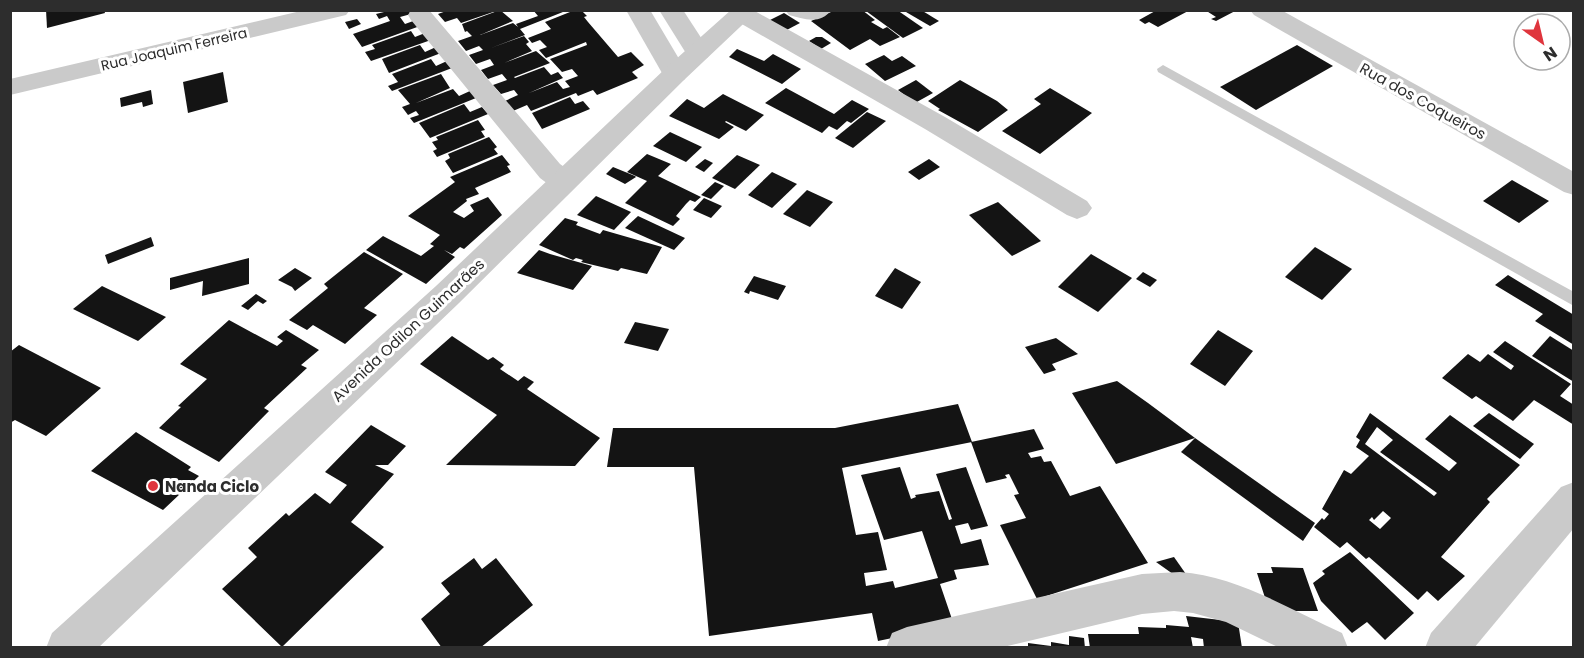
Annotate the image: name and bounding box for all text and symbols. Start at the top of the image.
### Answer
north arrow [1512,12,1572,72]
street label: Rua Joaquim Ferreira [99,22,249,76]
text: N [1539,41,1562,67]
street label: Rua dos Coqueiros [1356,58,1490,145]
street label: Avenida Odilon Guimarães [327,254,489,406]
place label: Nanda Ciclo [165,476,259,497]
marker: Nanda Ciclo [146,479,160,493]

